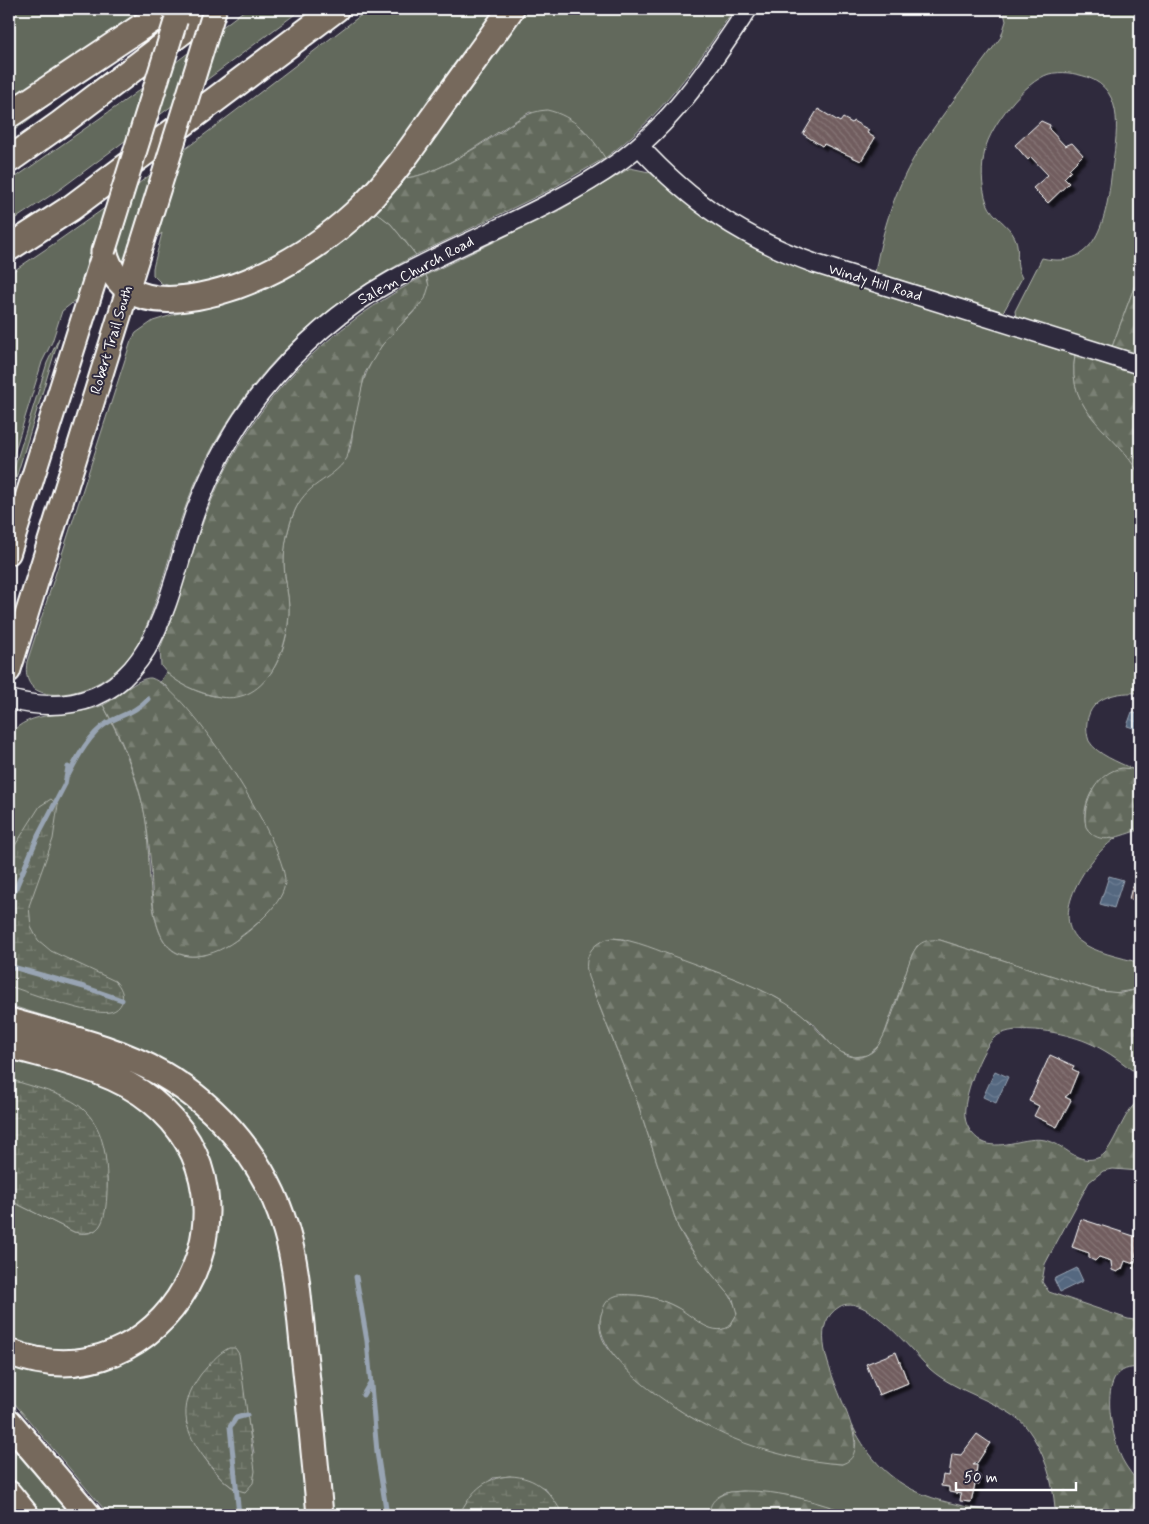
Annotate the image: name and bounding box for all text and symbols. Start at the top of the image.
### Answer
street label: Salem Church Road [354,232,478,310]
street label: Windy Hill Road [826,259,924,307]
street label: Robert Trail South [86,283,138,397]
scale bar [956,1459,1076,1491]
text: 50 m [964,1468,998,1488]

